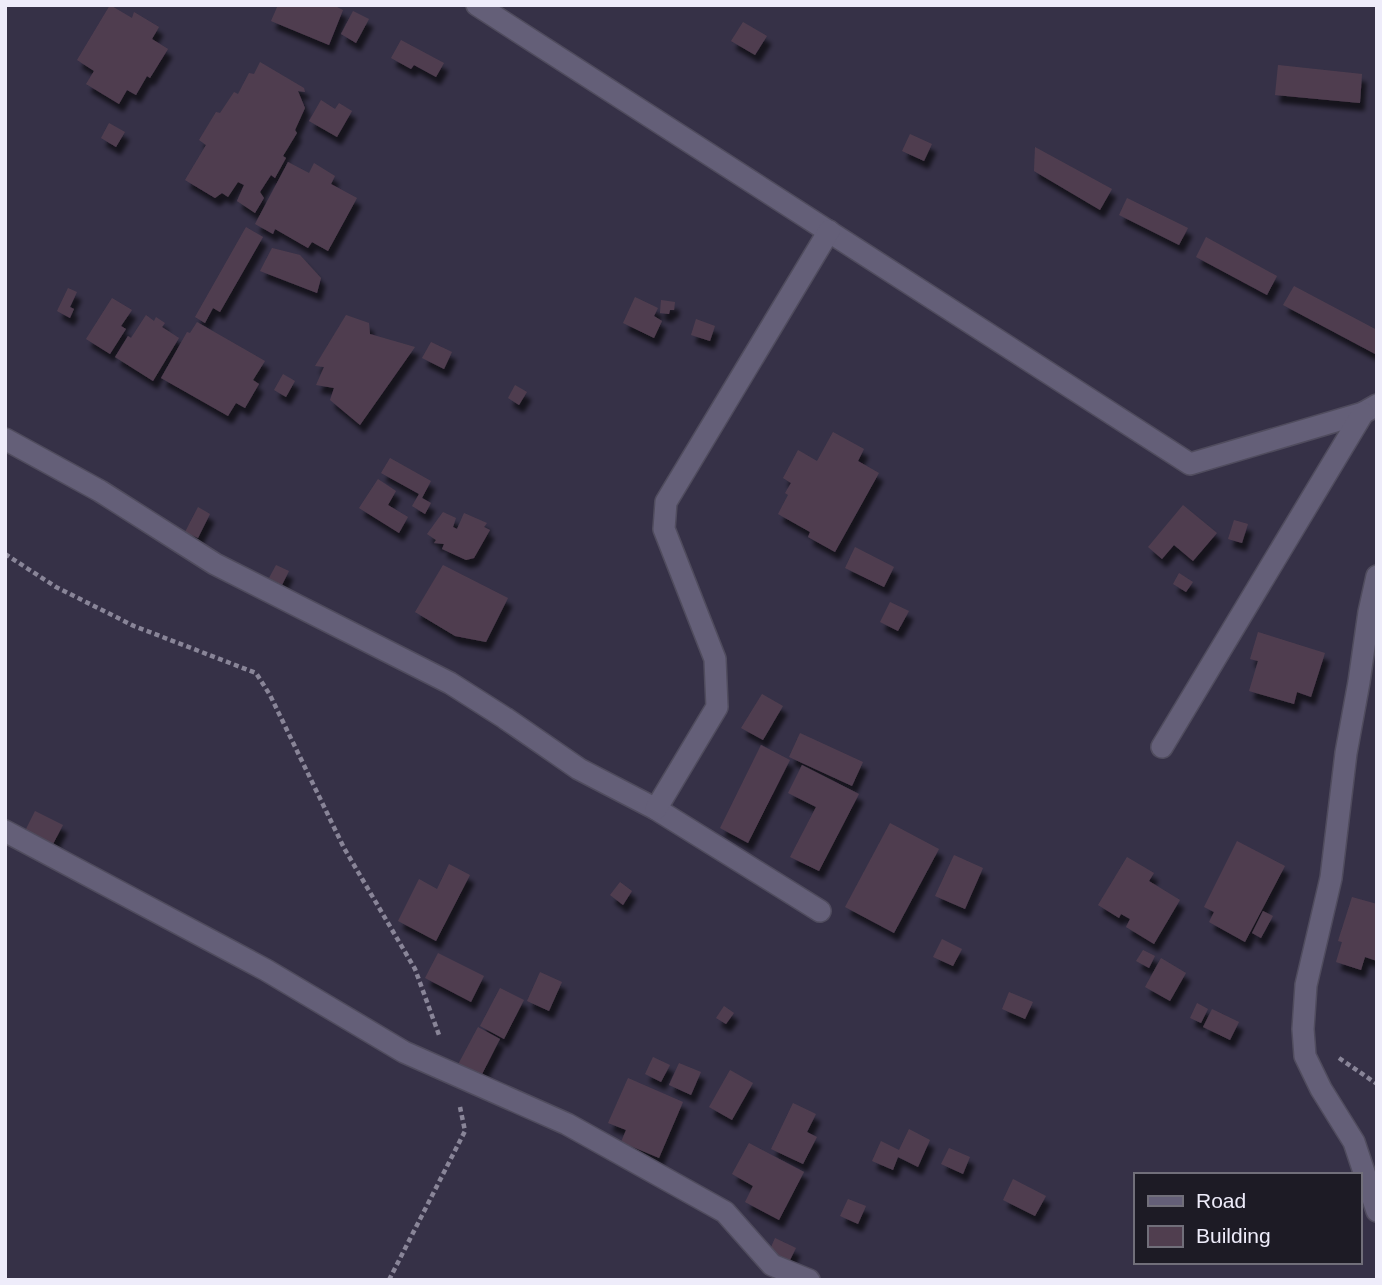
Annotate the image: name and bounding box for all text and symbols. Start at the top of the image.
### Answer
legend [1134,1173,1361,1264]
text: Road [1196,1189,1246,1212]
text: Building [1196,1224,1271,1247]

